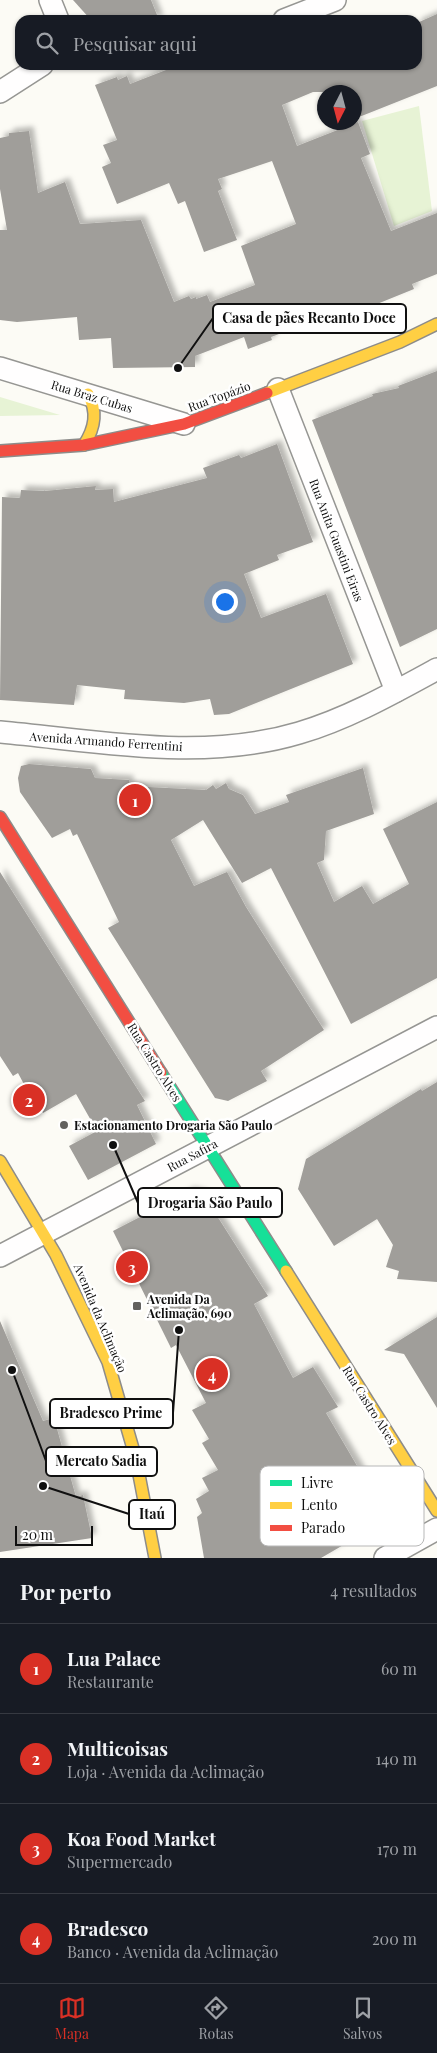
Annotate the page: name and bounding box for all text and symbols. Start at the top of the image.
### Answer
search box [15,15,422,70]
icon: search [33,29,61,57]
text: Pesquisar aqui [73,30,197,56]
north arrow [317,85,362,130]
callout: Casa de pães Recanto Doce [213,304,406,333]
text: Casa de pães Recanto Doce [222,308,396,327]
street label: Rua Braz Cubas [49,376,135,416]
street label: Rua Topázio [185,377,253,415]
street label: Rua Anita Guastini Eiras [306,476,368,604]
your location [212,589,238,615]
street label: Avenida Armando Ferrentini [28,728,184,754]
pin: 1 [119,781,151,819]
street label: Rua Castro Alves [124,1020,186,1104]
pin: 2 [13,1081,45,1119]
place label: Estacionamento Drogaria São Paulo [74,1117,273,1133]
marker: Estacionamento Drogaria São Paulo [58,1119,70,1131]
street label: Rua Safira [164,1135,220,1175]
callout: Drogaria São Paulo [138,1188,282,1217]
text: Drogaria São Paulo [148,1193,272,1212]
pin: 3 [116,1248,148,1286]
street label: Avenida da Aclimação [70,1260,131,1375]
place label: Avenida Da Aclimação, 690 [146,1291,232,1321]
marker: Avenida Da Aclimação, 690 [131,1300,143,1312]
pin: 4 [196,1355,228,1393]
street label: Rua Castro Alves [339,1363,401,1447]
callout: Bradesco Prime [50,1399,173,1428]
text: Bradesco Prime [60,1403,162,1422]
callout: Mercato Sadia [46,1447,157,1476]
text: Mercato Sadia [55,1451,148,1470]
legend [260,1466,424,1546]
text: Livre [301,1473,333,1492]
text: Lento [301,1495,338,1514]
callout: Itaú [129,1500,175,1529]
text: Itaú [139,1504,165,1523]
text: Parado [301,1518,345,1537]
scale bar [15,1523,92,1546]
text: 20 m [22,1525,53,1544]
text: Por perto [20,1577,111,1605]
text: 4 resultados [330,1580,417,1601]
text: Lua Palace [67,1645,161,1671]
text: 1 [33,1658,39,1679]
text: 60 m [381,1658,417,1679]
text: Restaurante [67,1671,154,1692]
text: Multicoisas [67,1735,168,1761]
text: 2 [32,1748,40,1769]
text: 140 m [375,1748,417,1769]
text: Loja · Avenida da Aclimação [67,1761,264,1782]
text: Koa Food Market [67,1825,216,1851]
text: 3 [32,1838,40,1859]
text: 170 m [377,1838,417,1859]
text: Supermercado [67,1851,172,1872]
text: Bradesco [67,1915,148,1941]
text: 4 [32,1928,40,1949]
text: 200 m [372,1928,417,1949]
text: Banco · Avenida da Aclimação [67,1941,278,1962]
tab: Mapa [55,1994,89,2043]
tab: Rotas [199,1994,233,2043]
tab: Salvos [343,1994,382,2043]

